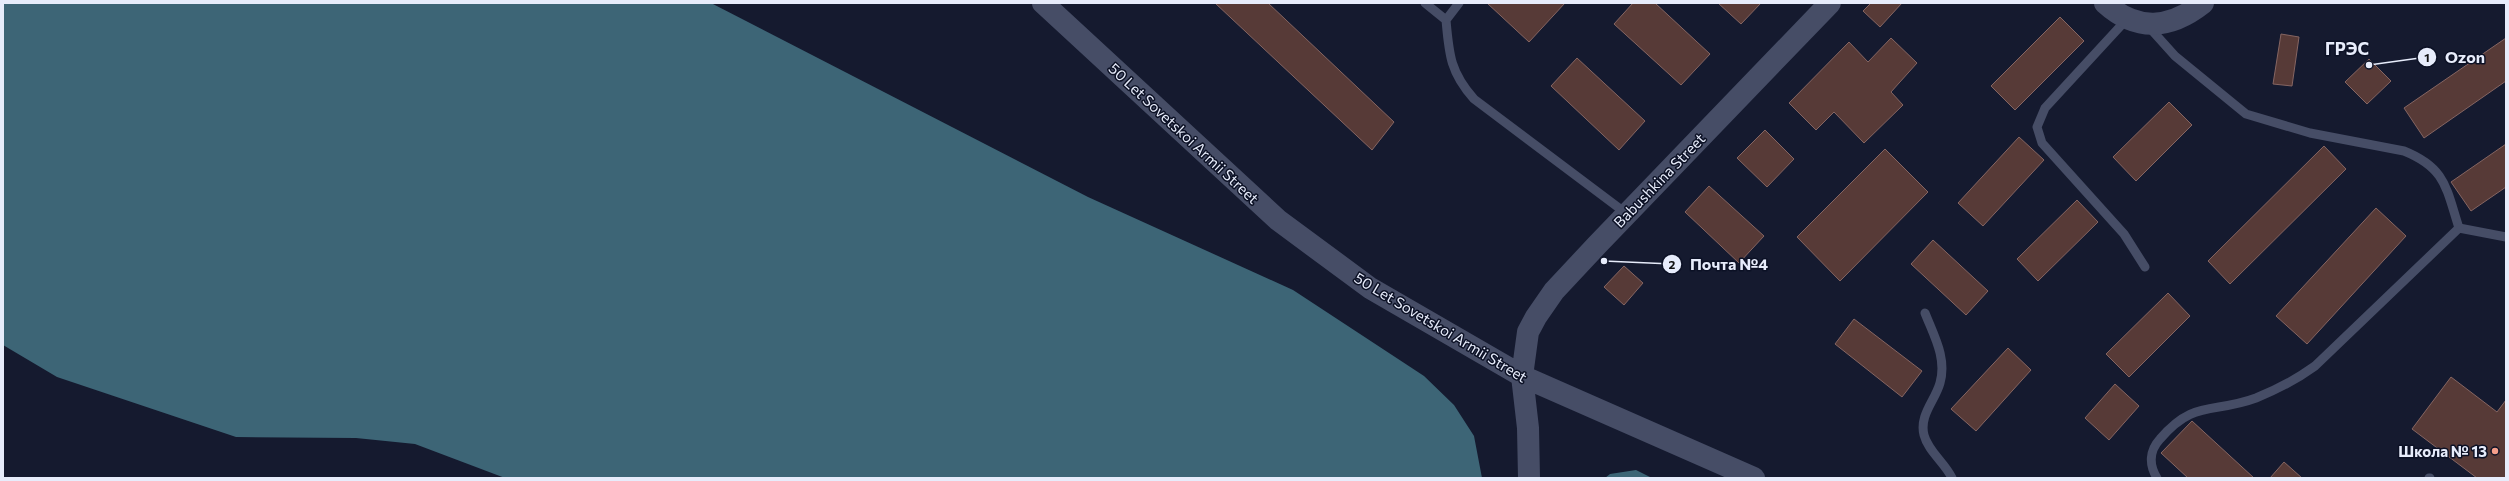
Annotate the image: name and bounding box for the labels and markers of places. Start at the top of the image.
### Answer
callout: Ozon [2417,43,2493,71]
callout: Почта №4 [1662,250,1776,278]
place label: Школа № 13 [2398,442,2487,460]
marker: Школа № 13 [2490,446,2500,456]

